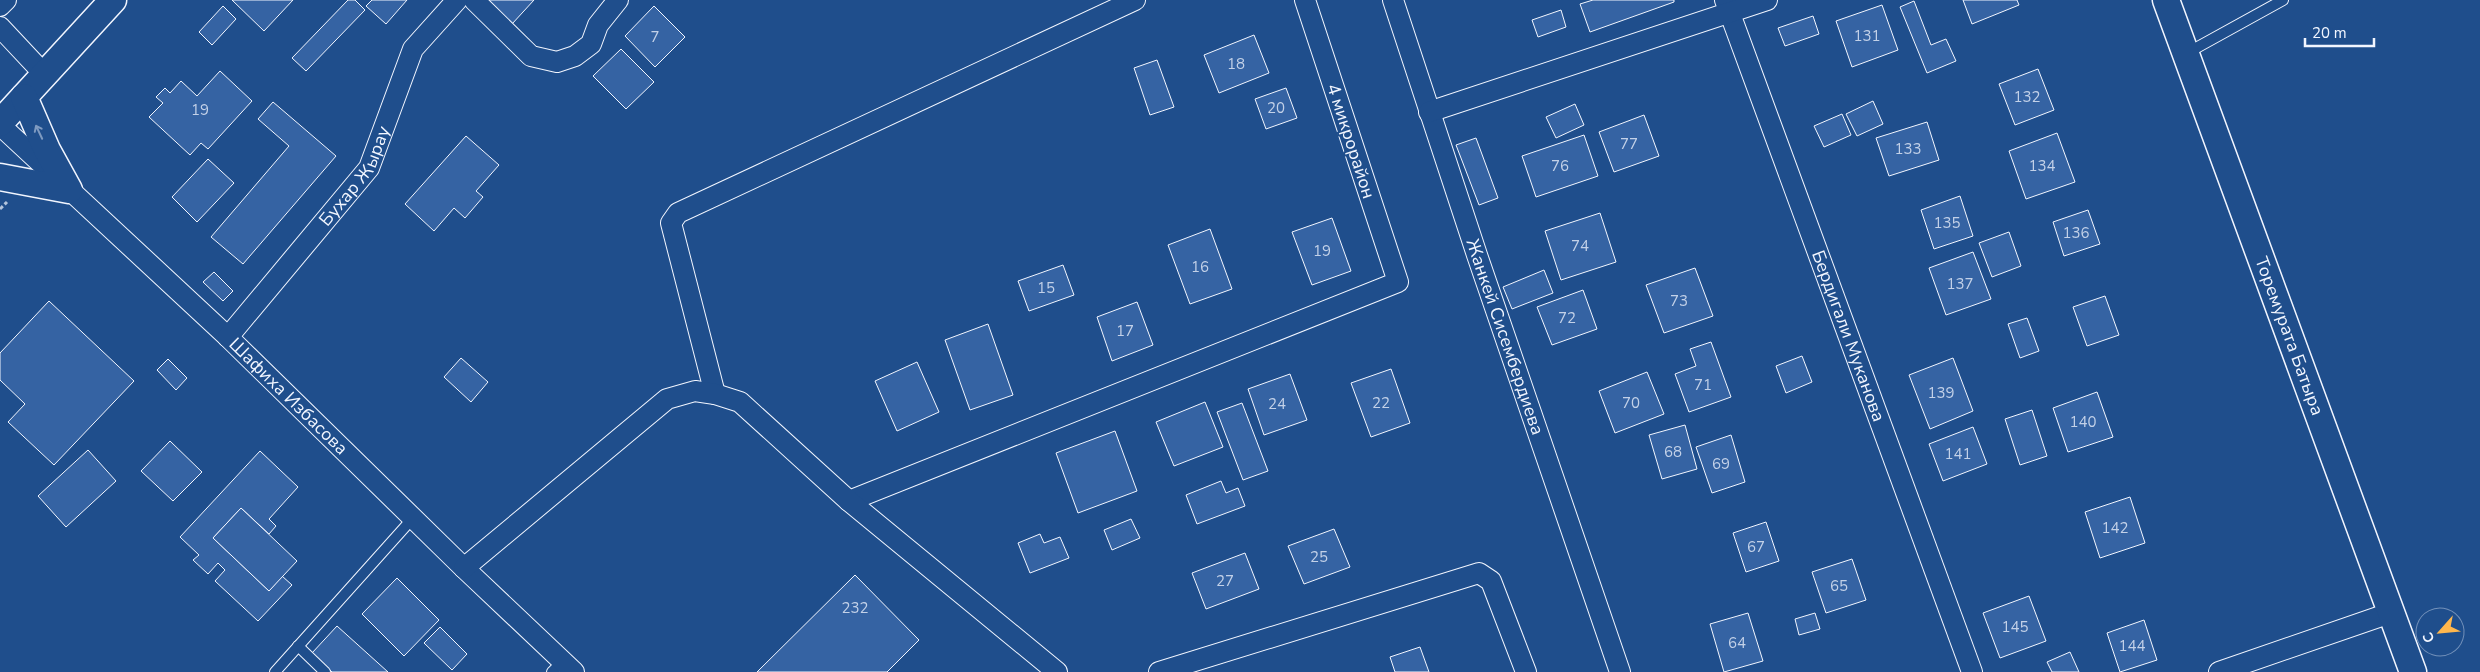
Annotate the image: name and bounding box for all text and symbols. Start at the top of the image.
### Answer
scale bar [2305,15,2374,47]
text: 20 m [2312,23,2347,43]
house number: 131 [1853,26,1881,46]
house number: 7 [650,27,660,47]
house number: 18 [1227,54,1245,74]
street label: 4 микрорайон [1321,80,1381,202]
house number: 132 [2013,87,2041,107]
house number: 20 [1267,98,1285,118]
house number: 19 [191,100,209,120]
street label: Бухар Жырау [314,122,396,231]
one-way arrow [33,125,43,140]
house number: 77 [1620,134,1638,154]
house number: 133 [1894,139,1922,159]
house number: 76 [1551,156,1569,176]
house number: 134 [2028,156,2056,176]
house number: 135 [1933,213,1961,233]
house number: 136 [2062,223,2090,243]
street label: Жанкей Сисембердиева [1460,236,1550,438]
house number: 74 [1571,236,1589,256]
house number: 19 [1313,241,1331,261]
street label: Бердигали Муканова [1806,247,1891,425]
street label: Торемурата Батыра [2249,253,2330,419]
house number: 16 [1191,257,1209,277]
house number: 137 [1946,274,1974,294]
house number: 15 [1037,278,1055,298]
house number: 73 [1670,291,1688,311]
house number: 72 [1558,308,1576,328]
house number: 17 [1116,321,1134,341]
street label: Шафиха Избасова [224,332,353,460]
house number: 71 [1694,375,1712,395]
house number: 139 [1927,383,1955,403]
house number: 22 [1372,393,1390,413]
house number: 70 [1622,393,1640,413]
house number: 24 [1268,394,1286,414]
house number: 140 [2069,412,2097,432]
house number: 68 [1664,442,1682,462]
house number: 141 [1944,444,1972,464]
house number: 69 [1712,454,1730,474]
house number: 142 [2101,518,2129,538]
house number: 67 [1747,537,1765,557]
house number: 25 [1310,547,1328,567]
house number: 27 [1216,571,1234,591]
house number: 65 [1830,576,1848,596]
house number: 232 [841,598,869,618]
north arrow [2415,607,2465,657]
house number: 145 [2001,617,2029,637]
text: С [2418,629,2439,646]
house number: 64 [1728,633,1746,653]
house number: 144 [2118,636,2146,656]

